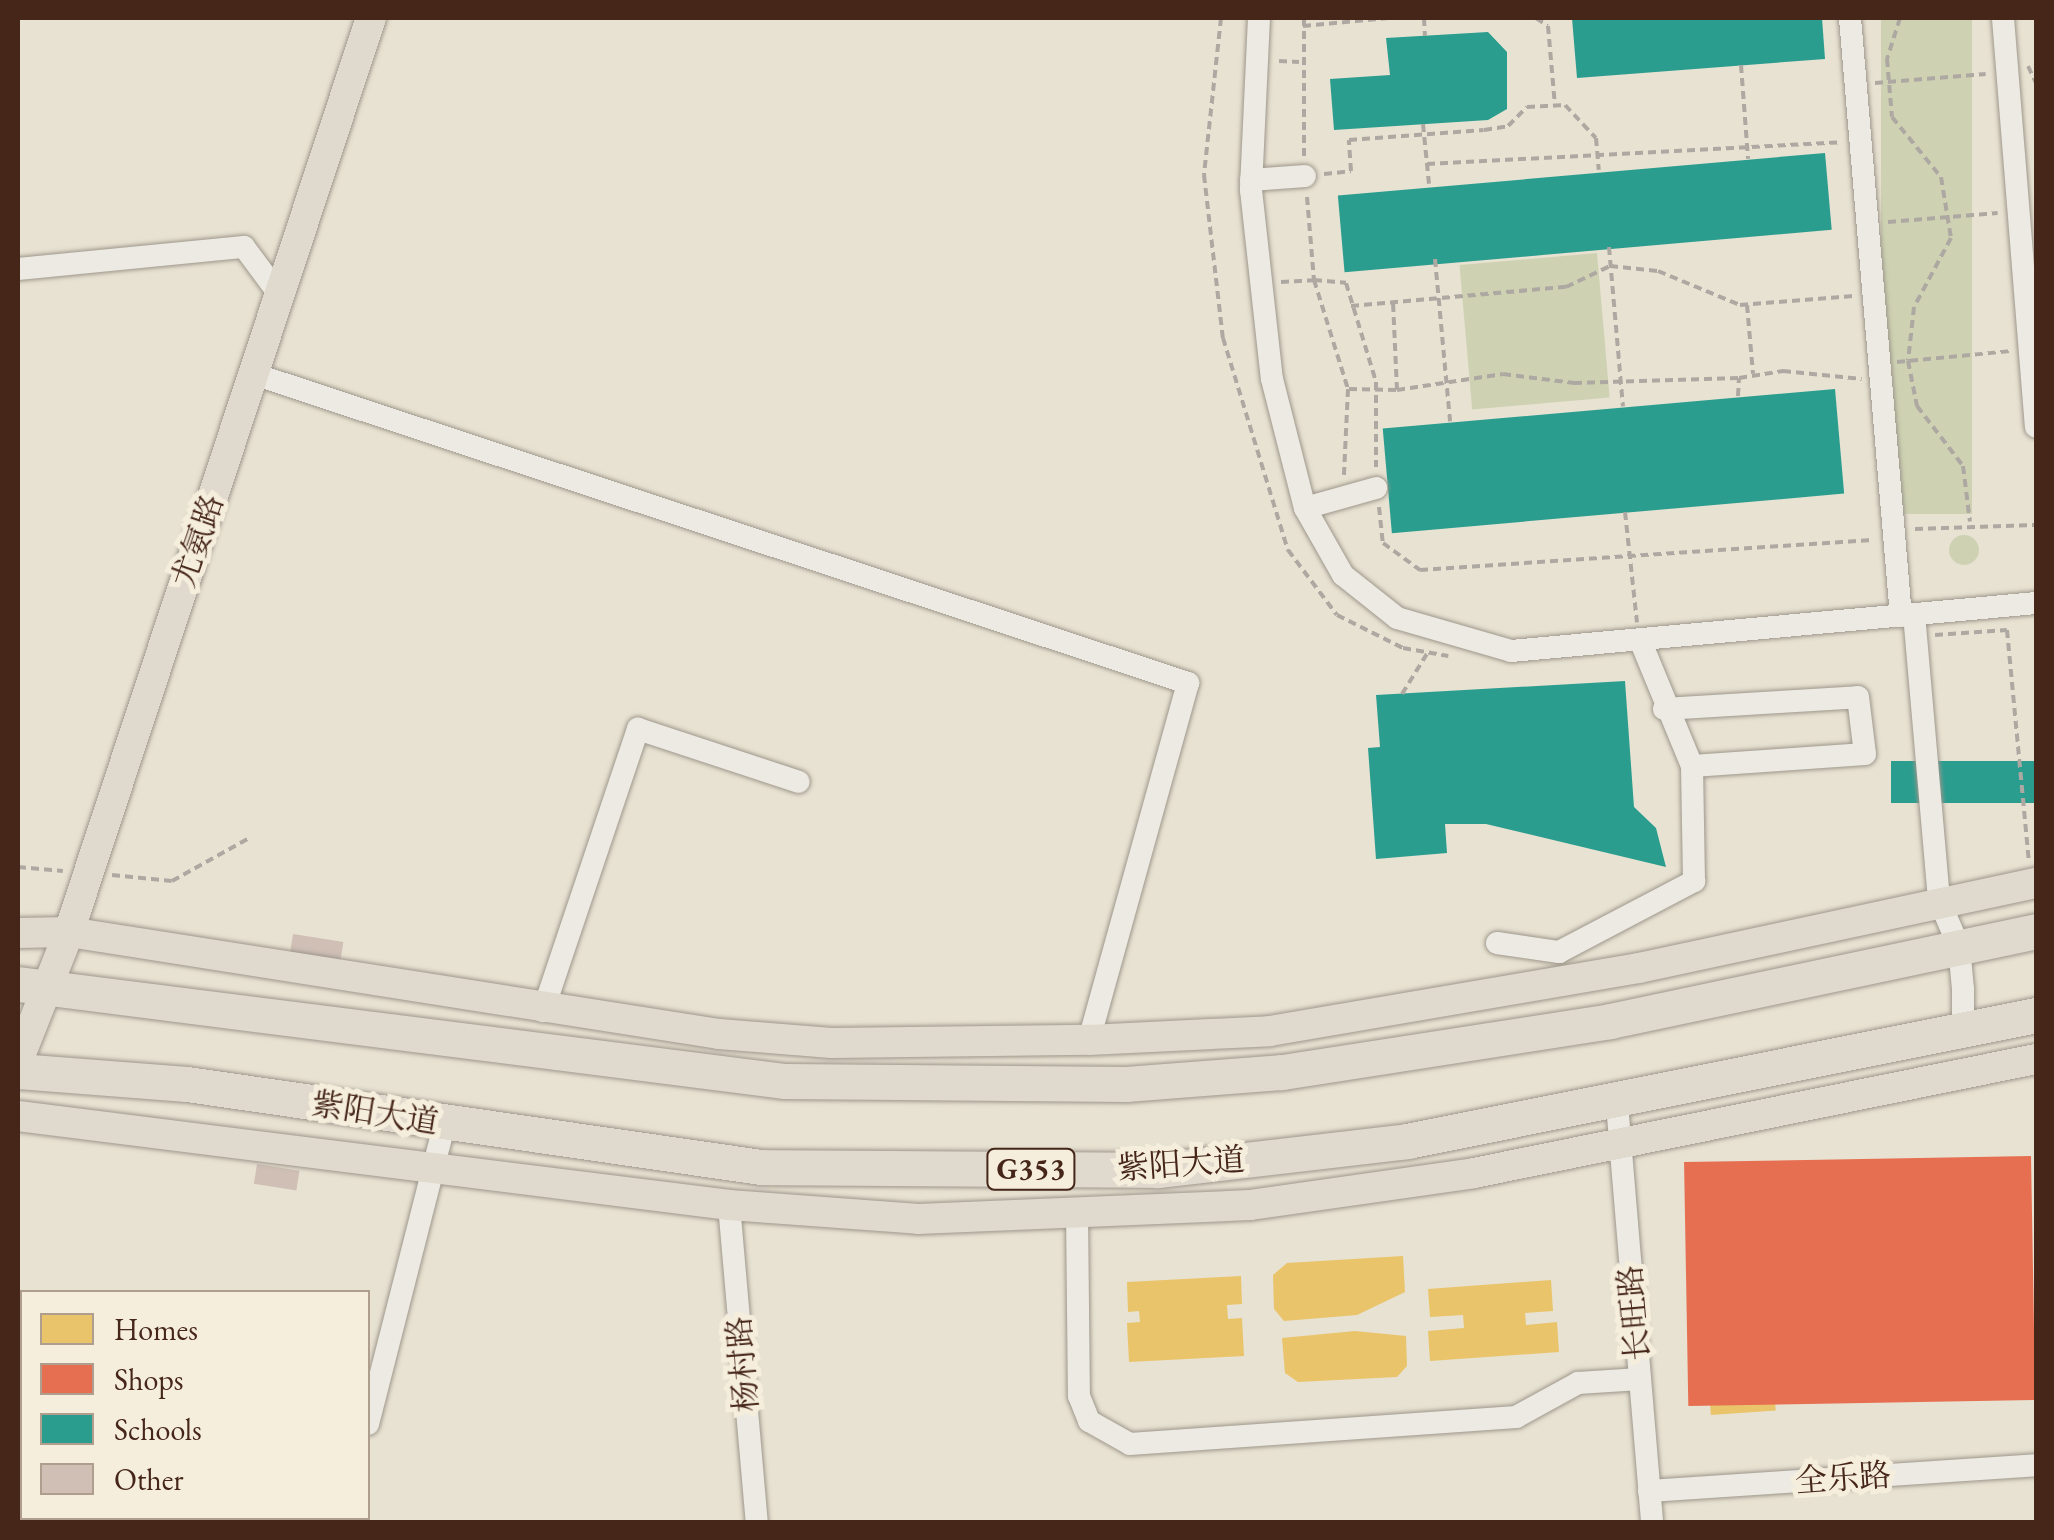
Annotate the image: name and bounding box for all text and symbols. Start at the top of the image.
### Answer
street label: 尤氨路 [164,489,232,593]
street label: 紫阳大道 [309,1084,441,1142]
street label: 紫阳大道 [1116,1140,1246,1188]
road number: G353 [986,1144,1076,1194]
street label: 长旺路 [1611,1264,1657,1362]
legend [20,1290,370,1520]
text: Homes [114,1310,198,1349]
street label: 杨村路 [720,1315,766,1413]
text: Shops [114,1360,184,1399]
text: Schools [114,1410,202,1449]
street label: 全乐路 [1794,1455,1892,1501]
text: Other [114,1460,183,1499]

